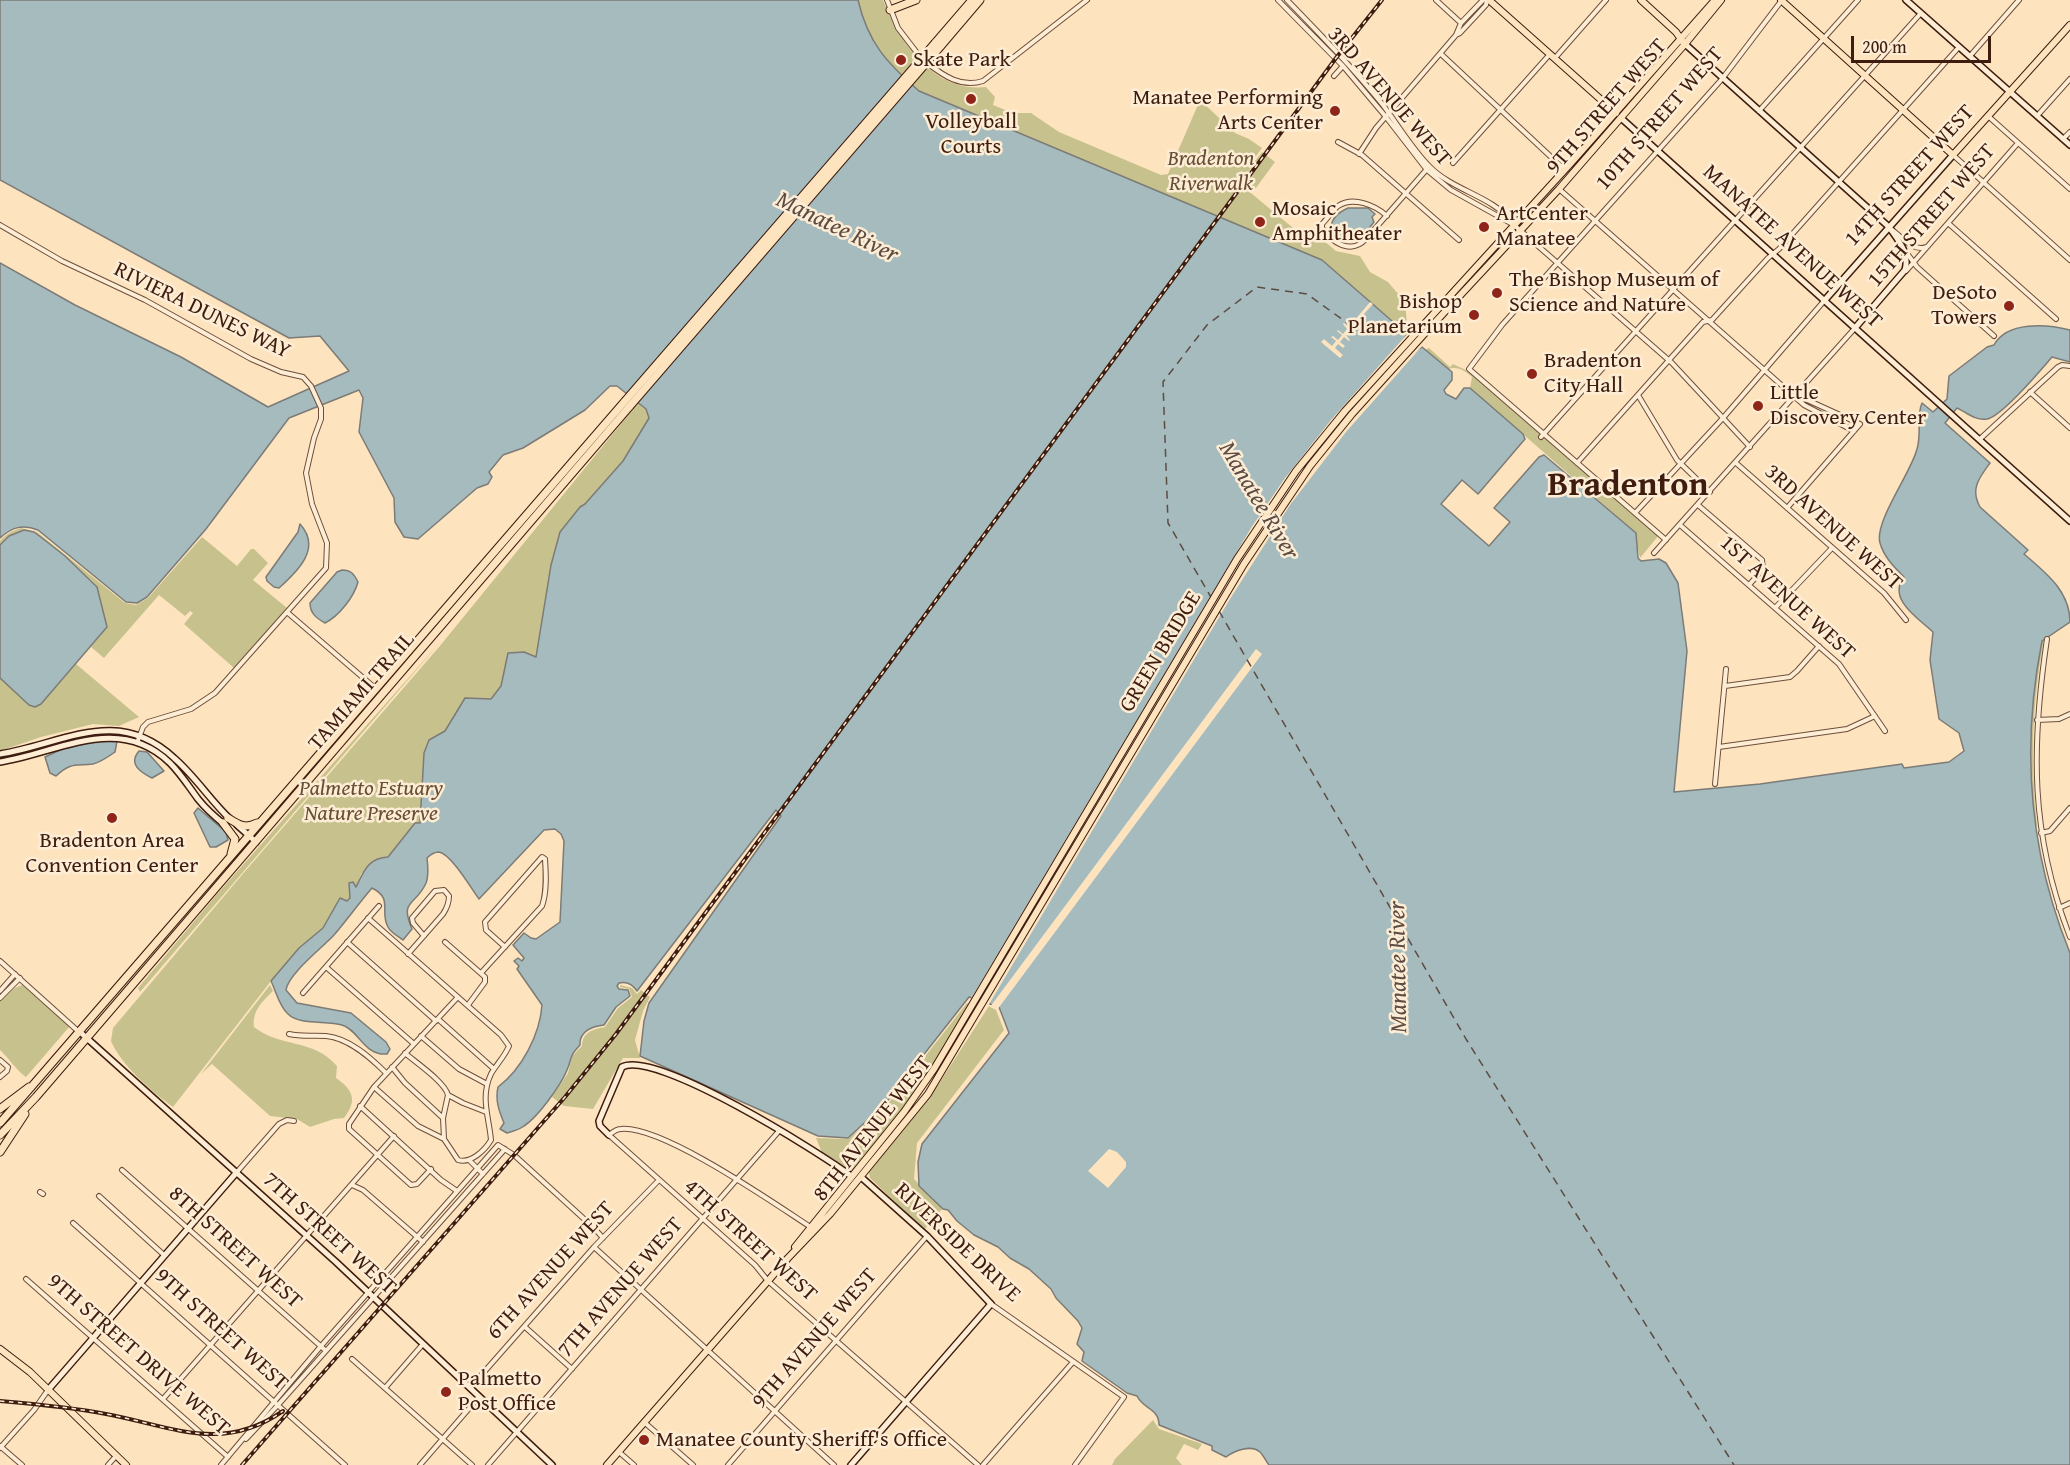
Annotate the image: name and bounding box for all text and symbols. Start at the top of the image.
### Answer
street label: 3RD AVENUE WEST [1321,22,1457,172]
scale bar [1854,24,1994,62]
text: 200 m [1862,33,1907,60]
street label: 9TH STREET WEST [1541,34,1673,180]
street label: 10TH STREET WEST [1591,42,1729,196]
place label: Skate Park [913,47,1011,73]
marker: Skate Park [894,53,908,67]
place label: Manatee Performing Arts Center [1133,85,1323,136]
marker: Volleyball Courts [964,92,978,106]
street label: 14TH STREET WEST [1840,100,1980,252]
marker: Manatee Performing Arts Center [1328,104,1342,118]
place label: Volleyball Courts [925,109,1017,160]
street label: 15TH STREET WEST [1863,139,2001,293]
park label: Bradenton Riverwalk [1168,146,1254,198]
street label: MANATEE AVENUE WEST [1697,159,1887,335]
water label: Manatee River [771,186,903,270]
place label: Mosaic Amphitheater [1272,196,1402,248]
place label: ArtCenter Manatee [1496,201,1588,252]
marker: Mosaic Amphitheater [1253,215,1267,229]
marker: ArtCenter Manatee [1477,220,1491,234]
street label: RIVIERA DUNES WAY [109,257,295,365]
place label: The Bishop Museum of Science and Nature [1509,267,1719,318]
place label: DeSoto Towers [1931,280,1997,332]
marker: The Bishop Museum of Science and Nature [1490,286,1504,300]
place label: Bishop Planetarium [1348,289,1462,340]
marker: DeSoto Towers [2002,299,2016,313]
marker: Bishop Planetarium [1467,308,1481,322]
place label: Bradenton City Hall [1544,348,1641,400]
marker: Bradenton City Hall [1525,367,1539,381]
place label: Little Discovery Center [1770,380,1926,432]
marker: Little Discovery Center [1751,399,1765,413]
water label: Manatee River [1212,437,1304,565]
street label: 3RD AVENUE WEST [1759,459,1907,597]
district label: Bradenton [1547,466,1709,506]
street label: 1ST AVENUE WEST [1714,530,1860,666]
street label: GREEN BRIDGE [1115,587,1207,717]
street label: TAMIAMI TRAIL [303,627,421,757]
park label: Palmetto Estuary Nature Preserve [299,776,443,828]
marker: Bradenton Area Convention Center [105,811,119,825]
place label: Bradenton Area Convention Center [26,828,198,879]
water label: Manatee River [1383,901,1415,1033]
street label: 8TH AVENUE WEST [808,1051,938,1207]
street label: 7TH STREET WEST [257,1167,401,1301]
street label: 4TH STREET WEST [678,1174,822,1308]
street label: RIVERSIDE DRIVE [888,1178,1026,1308]
street label: 8TH STREET WEST [163,1181,307,1315]
street label: 6TH AVENUE WEST [482,1196,620,1346]
street label: 7TH AVENUE WEST [553,1212,689,1364]
street label: 9TH STREET WEST [149,1263,293,1397]
street label: 9TH AVENUE WEST [747,1263,883,1415]
street label: 9TH STREET DRIVE WEST [41,1268,235,1442]
place label: Palmetto Post Office [458,1366,556,1418]
marker: Palmetto Post Office [439,1385,453,1399]
place label: Manatee County Sheriff's Office [656,1427,947,1453]
marker: Manatee County Sheriff's Office [637,1433,651,1447]

